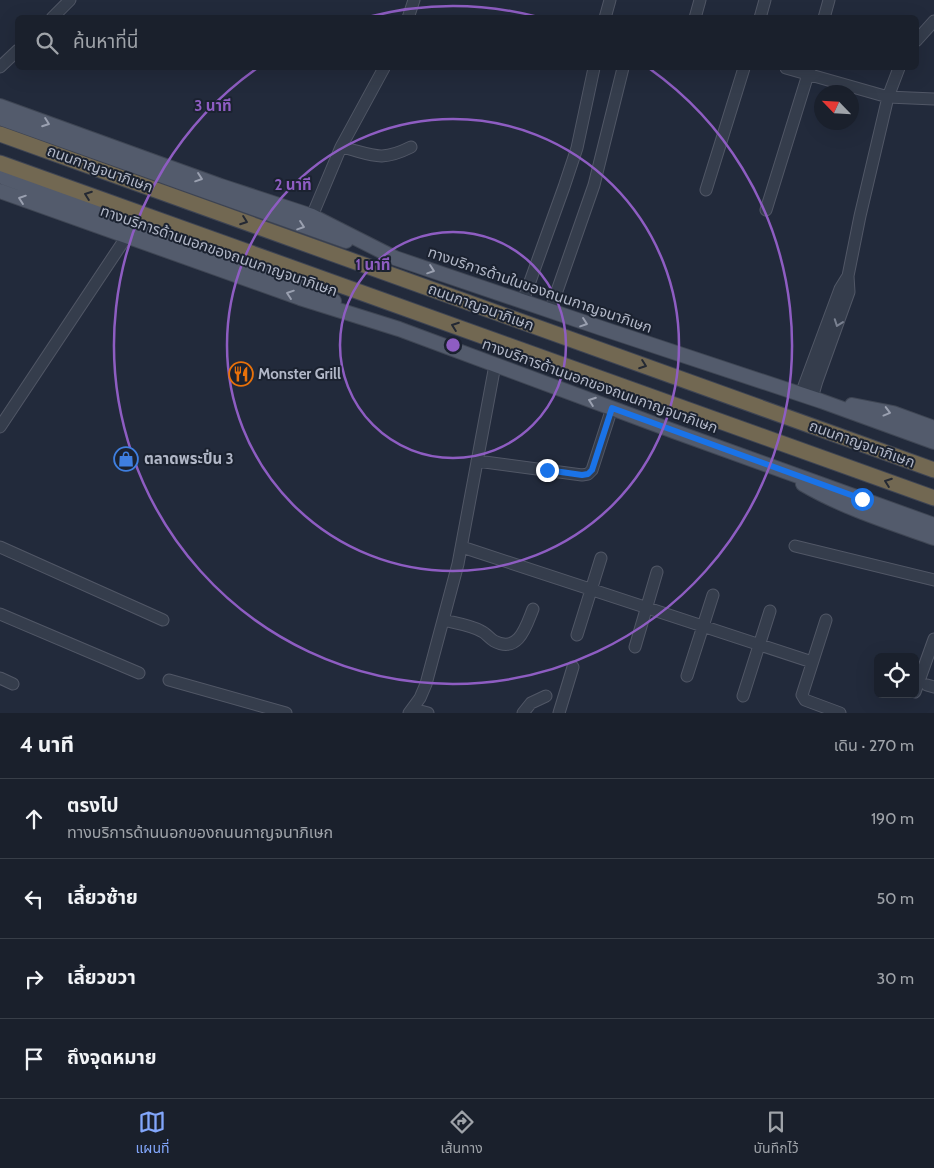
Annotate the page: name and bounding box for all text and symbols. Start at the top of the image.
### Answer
search box [15,15,919,70]
icon: search [33,29,61,57]
text: ค้นหาที่นี่ [73,30,138,53]
north arrow [814,85,859,130]
text: 3 นาที [194,97,232,115]
one-way arrow [41,117,50,127]
street label: ถนนกาญจนาภิเษก [45,142,155,196]
one-way arrow [194,172,203,182]
text: 2 นาที [274,176,312,194]
one-way arrow [84,191,93,201]
one-way arrow [18,195,27,205]
street label: ทางบริการด้านนอกของถนนกาญจนาภิเษก [98,202,340,300]
one-way arrow [239,215,247,225]
one-way arrow [297,220,305,230]
street label: ทางบริการด้านในของถนนกาญจนาภิเษก [425,243,655,337]
text: 1 นาที [356,256,390,274]
one-way arrow [426,264,434,274]
street label: ถนนกาญจนาภิเษก [426,280,536,334]
one-way arrow [286,290,295,300]
one-way arrow [580,317,588,327]
one-way arrow [834,318,844,326]
one-way arrow [452,322,460,332]
street label: ทางบริการด้านนอกของถนนกาญจนาภิเษก [480,335,720,437]
centre of rings [444,336,462,354]
one-way arrow [639,359,647,369]
restaurant icon: Monster Grill [228,361,254,387]
place label: Monster Grill [258,365,341,383]
one-way arrow [588,397,597,407]
one-way arrow [882,406,891,417]
street label: ถนนกาญจนาภิเษก [807,417,917,471]
shop icon: ตลาดพระปิ่น 3 [113,446,139,472]
place label: ตลาดพระปิ่น 3 [144,449,234,468]
route end [536,459,559,482]
one-way arrow [884,478,893,488]
route start [851,488,874,511]
map controls [874,653,919,698]
button: locate [874,653,919,698]
text: 4 นาที [20,732,74,757]
text: เดิน · 270 m [834,736,914,755]
text: ตรงไป [67,794,119,817]
icon: ahead [20,805,48,833]
text: 190 m [871,809,914,828]
text: ทางบริการด้านนอกของถนนกาญจนาภิเษก [67,823,333,842]
icon: left [20,885,48,913]
text: เลี้ยวซ้าย [67,886,138,909]
text: 50 m [877,889,914,908]
icon: right [20,965,48,993]
text: เลี้ยวขวา [67,966,136,989]
text: 30 m [877,969,914,988]
icon: arrive [20,1045,48,1073]
text: ถึงจุดหมาย [67,1046,157,1069]
tab: แผนที่ [135,1108,170,1159]
tab: เส้นทาง [440,1108,483,1159]
tab: บันทึกไว้ [754,1108,799,1159]

